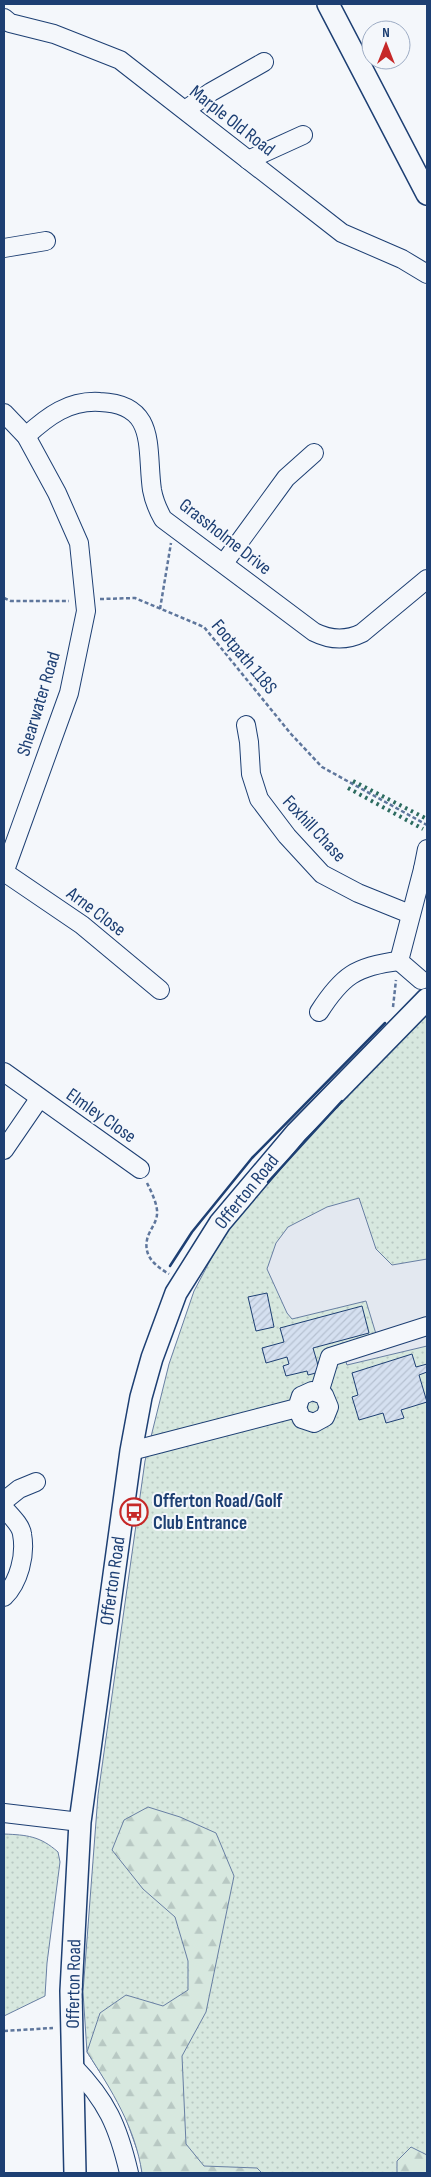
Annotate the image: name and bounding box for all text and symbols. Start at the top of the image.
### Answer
north arrow [361,20,411,70]
text: N [382,24,390,41]
street label: Marple Old Road [185,81,279,161]
street label: Grassholme Drive [174,494,276,580]
street label: Footpath 118S [206,615,282,699]
street label: Shearwater Road [12,649,66,759]
street label: Foxhill Chase [277,791,351,867]
street label: Arne Close [61,882,130,942]
street label: Elmley Close [62,1084,140,1148]
street label: Offerton Road [210,1150,284,1234]
place label: Offerton Road/Golf Club Entrance [153,1490,284,1535]
bus stop icon: Offerton Road/Golf Club Entrance [119,1497,149,1527]
street label: Offerton Road [95,1535,131,1627]
street label: Offerton Road [62,1939,86,2029]

